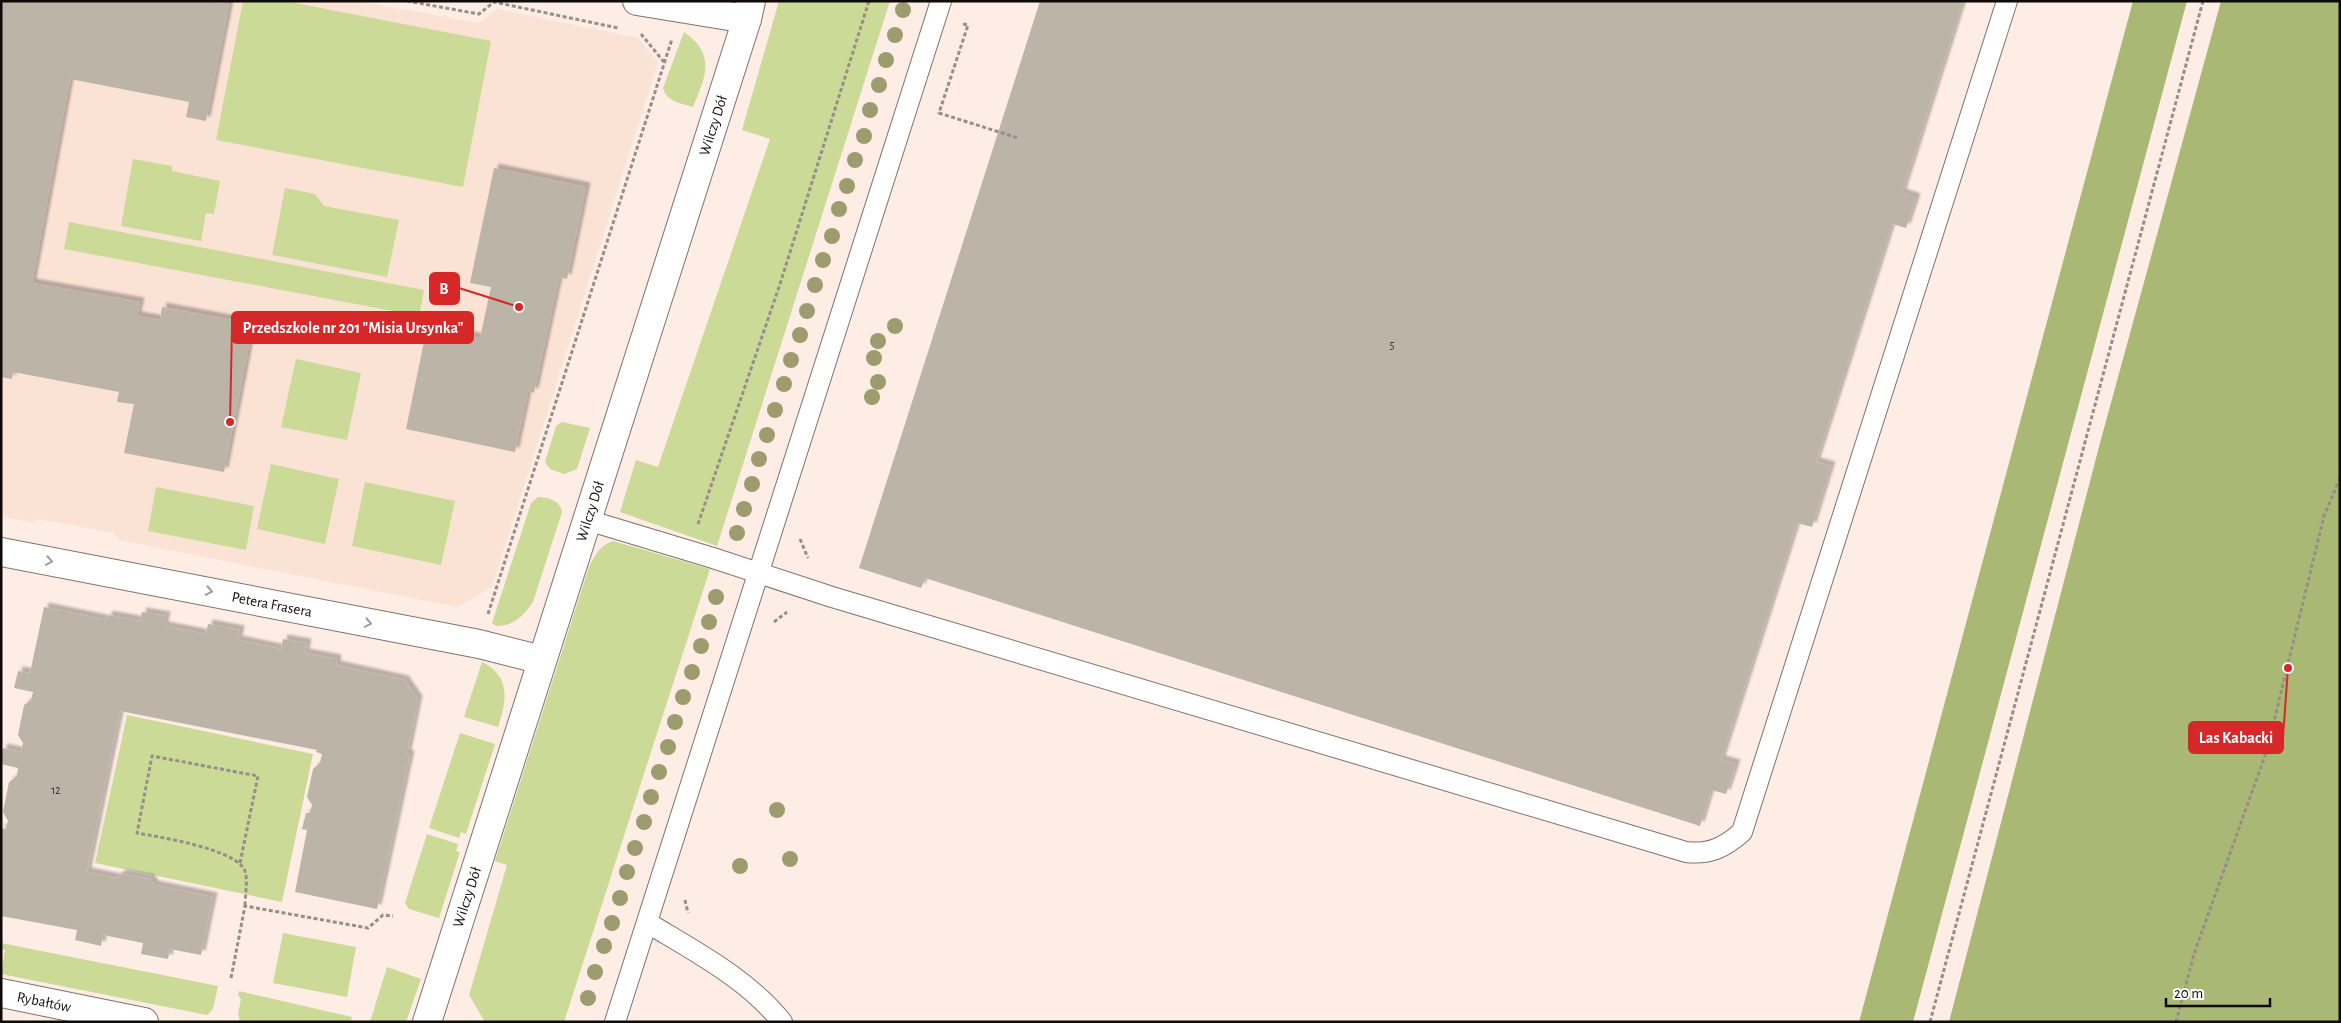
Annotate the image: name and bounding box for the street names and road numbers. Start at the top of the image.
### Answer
street label: Wilczy Dół [696,93,730,158]
street label: Wilczy Dół [573,479,607,543]
street label: Petera Frasera [231,589,313,619]
street label: Wilczy Dół [450,865,484,929]
street label: Rybałtów [16,989,72,1015]

